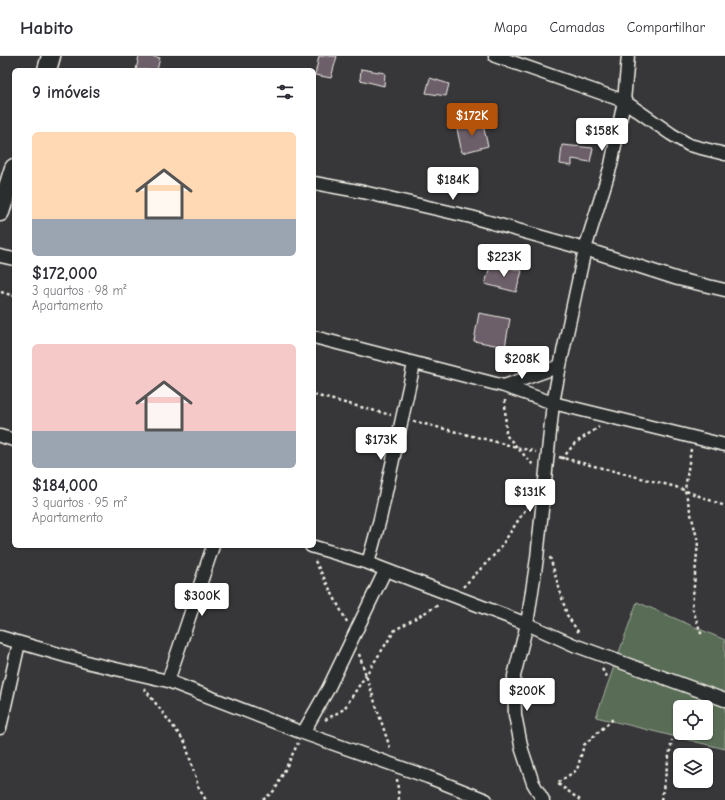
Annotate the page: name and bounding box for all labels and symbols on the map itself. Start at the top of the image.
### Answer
pin: $172K [444,103,500,137]
pin: $158K [574,118,630,152]
pin: $184K [425,167,481,201]
pin: $223K [476,244,532,278]
pin: $208K [494,346,550,380]
pin: $173K [353,427,409,461]
pin: $131K [502,479,558,513]
pin: $300K [174,583,230,617]
pin: $200K [499,678,555,712]

